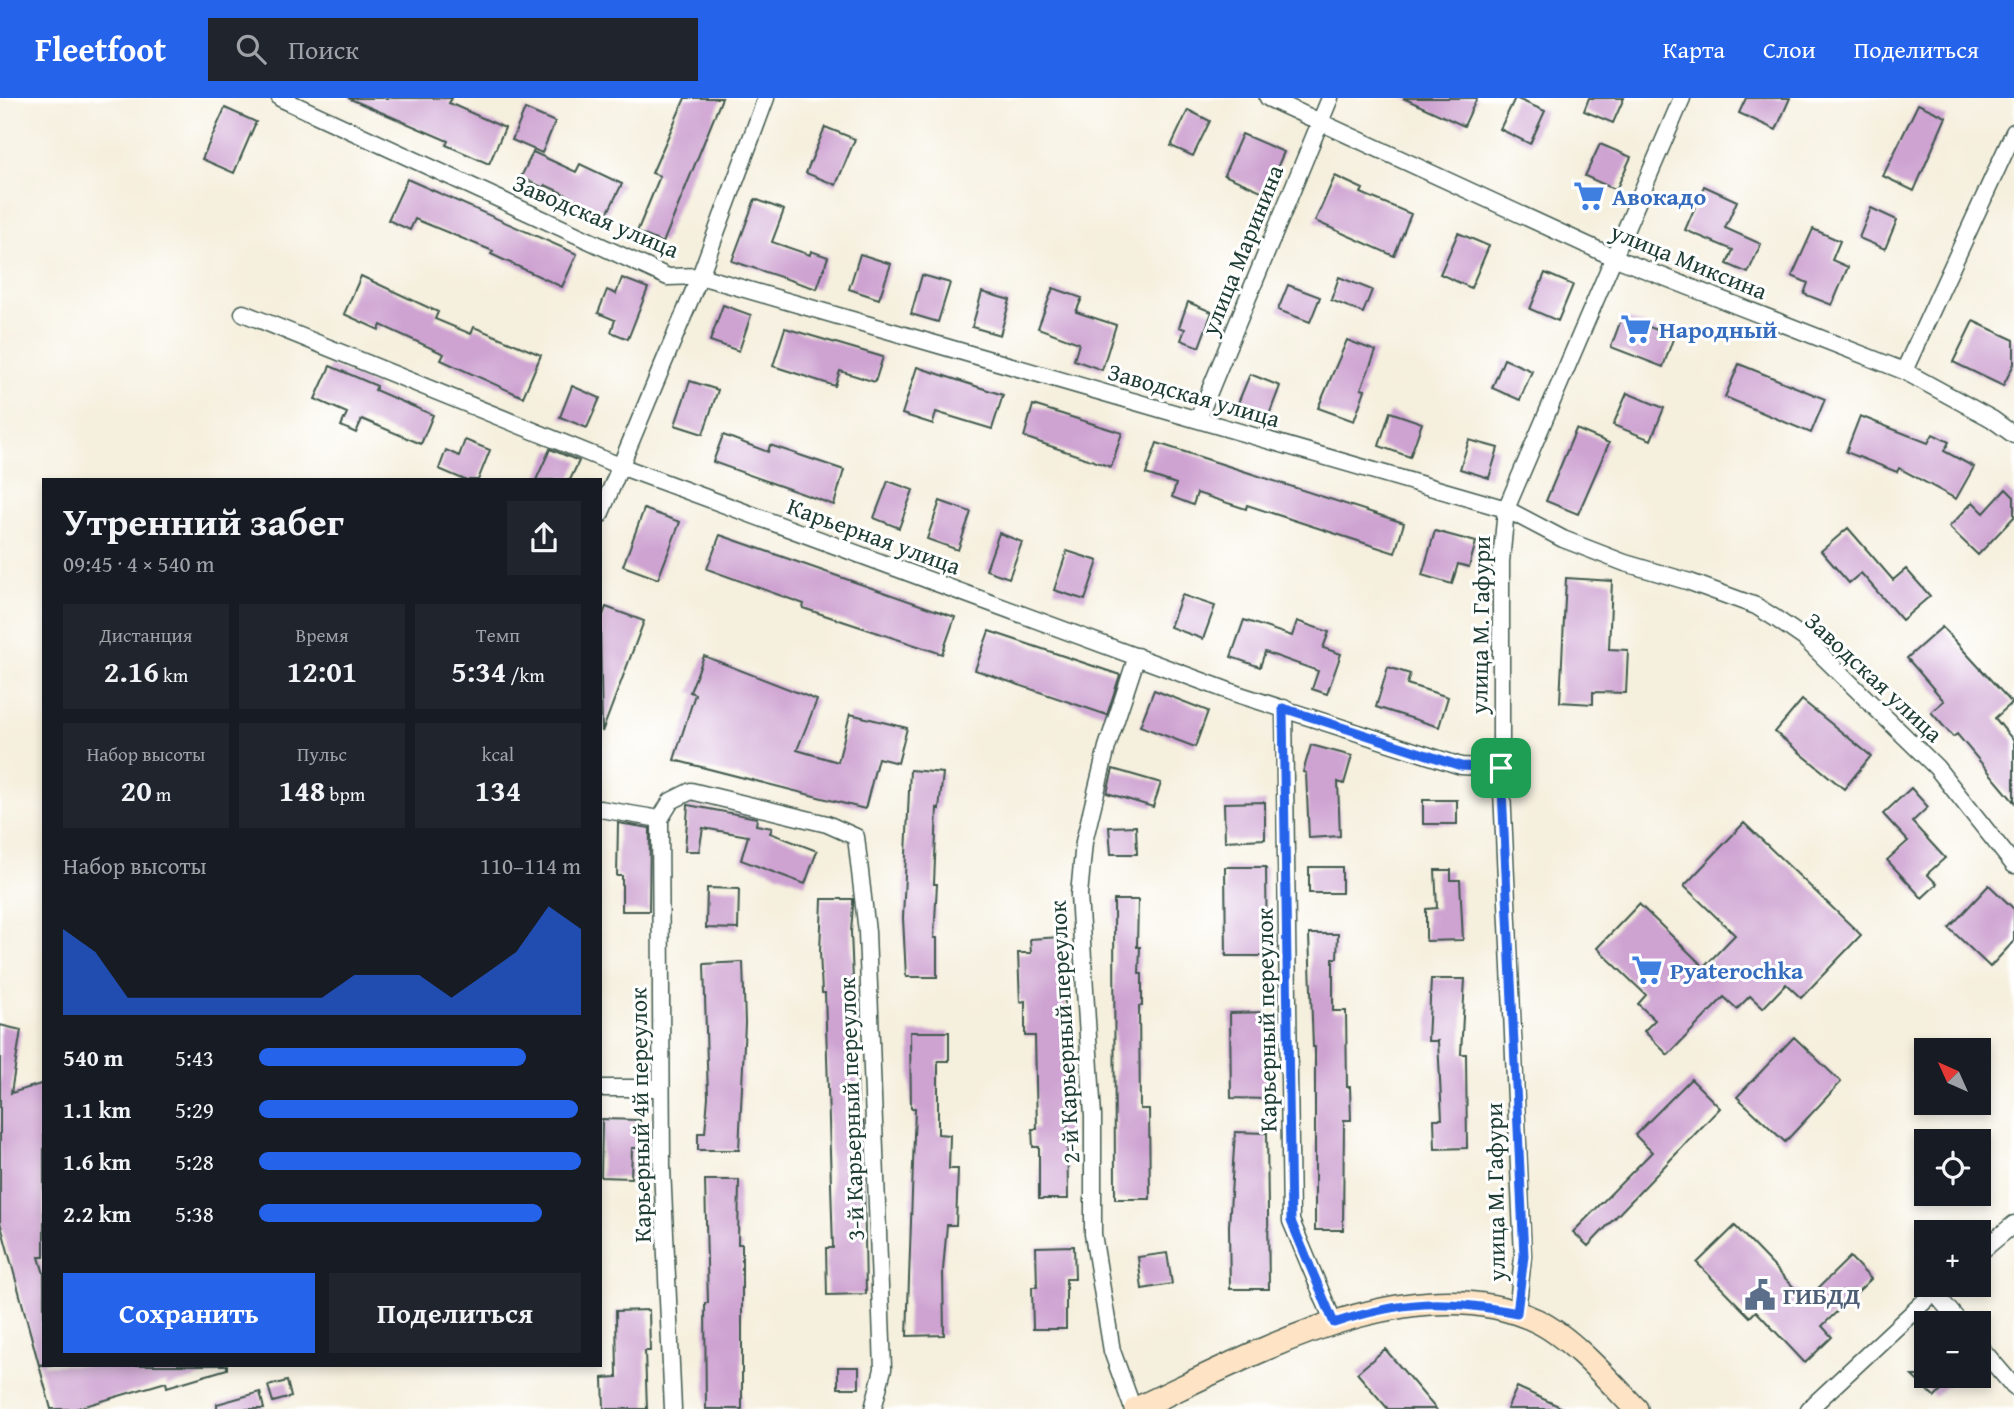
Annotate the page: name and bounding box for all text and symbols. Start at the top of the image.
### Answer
search box [208,18,698,81]
text: Fleetfoot [35,25,166,73]
icon: search [232,30,270,68]
text: Поиск [288,30,359,69]
text: Карта [1663,32,1725,67]
text: Слои [1763,32,1816,67]
text: Поделиться [1854,32,1979,67]
street label: улица Маринина [1191,159,1292,341]
street label: Заводская улица [507,165,685,267]
supermarket icon: Авокадо [1572,179,1606,213]
place label: Авокадо [1612,179,1707,214]
street label: улица Миксина [1605,213,1773,309]
supermarket icon: Народный [1619,312,1653,346]
place label: Народный [1659,312,1777,347]
street label: Заводская улица [1104,354,1285,436]
street label: Карьерная улица [782,488,966,584]
text: Утренний забег [63,493,344,549]
button: share [507,501,581,575]
street label: улица М. Гафури [1461,535,1499,716]
text: 09:45 · 4 × 540 m [63,547,215,580]
street label: Заводская улица [1797,604,1951,751]
text: Дистанция [100,621,192,649]
text: Время [295,621,349,649]
text: Темп [476,621,520,649]
text: 2.16 [104,649,159,693]
text: 12:01 [287,649,357,693]
text: 5:34 [451,649,506,693]
text: km [159,661,188,689]
text: /km [506,661,545,689]
pin [1471,738,1531,798]
text: Набор высоты [87,740,205,768]
text: Пульс [297,740,347,768]
text: kcal [482,740,514,768]
icon: arrive [1482,749,1520,787]
text: 20 [121,768,152,812]
text: 148 [279,768,325,812]
text: 134 [475,768,521,812]
text: m [152,780,171,808]
text: bpm [325,780,365,808]
text: Набор высоты [63,849,207,882]
text: 110–114 m [480,849,581,882]
street label: 2-й Карьерный переулок [1040,899,1088,1165]
street label: Карьерный переулок [1247,907,1285,1132]
supermarket icon: Pyaterochka [1630,953,1664,987]
place label: Pyaterochka [1670,953,1804,988]
street label: 3-й Карьерный переулок [829,976,873,1241]
street label: Карьерный 4й переулок [620,987,660,1243]
north arrow [1914,1038,1992,1115]
map controls [1914,1038,1991,1388]
text: 540 m [63,1041,124,1074]
text: 5:43 [175,1041,214,1074]
text: 1.1 km [63,1093,131,1126]
text: 5:29 [175,1093,214,1126]
street label: улица М. Гафури [1476,1102,1514,1283]
button: locate [1914,1129,1991,1206]
text: 1.6 km [63,1145,131,1178]
text: 5:28 [175,1145,214,1178]
text: 2.2 km [63,1197,131,1230]
text: 5:38 [175,1197,214,1230]
button: + [1914,1220,1991,1297]
button: Сохранить [63,1273,315,1353]
button: Поделиться [329,1273,581,1353]
public building icon: ГИБДД [1743,1278,1777,1312]
place label: ГИБДД [1783,1278,1861,1313]
button: − [1914,1311,1991,1388]

